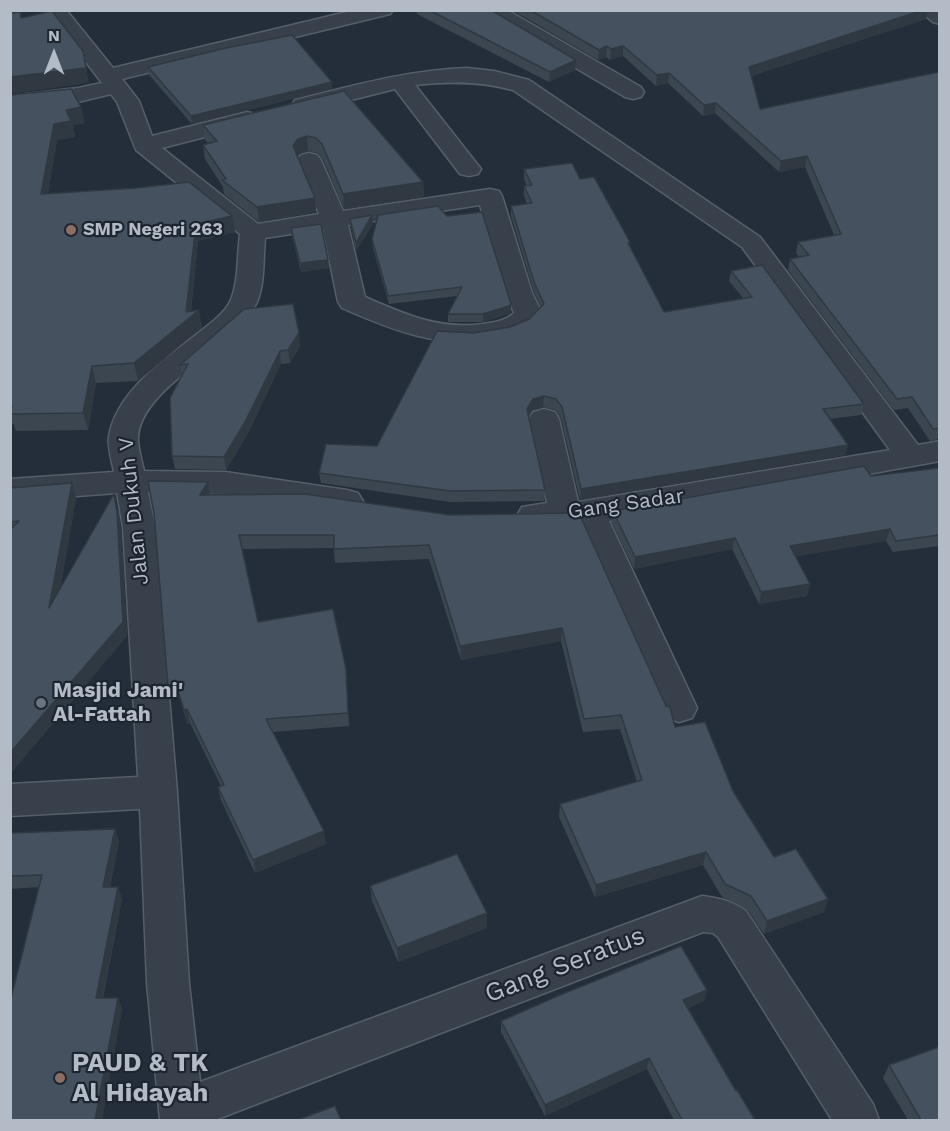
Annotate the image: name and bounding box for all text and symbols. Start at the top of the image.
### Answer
north arrow [24,24,84,84]
text: N [48,26,60,45]
place label: SMP Negeri 263 [83,219,223,241]
marker: SMP Negeri 263 [64,223,78,237]
street label: Jalan Dukuh V [114,436,154,586]
street label: Gang Sadar [566,483,686,525]
place label: Masjid Jami' Al-Fattah [53,678,183,728]
marker: Masjid Jami' Al-Fattah [34,696,48,710]
street label: Gang Seratus [480,920,650,1010]
place label: PAUD & TK Al Hidayah [72,1047,208,1108]
marker: PAUD & TK Al Hidayah [53,1071,67,1085]

